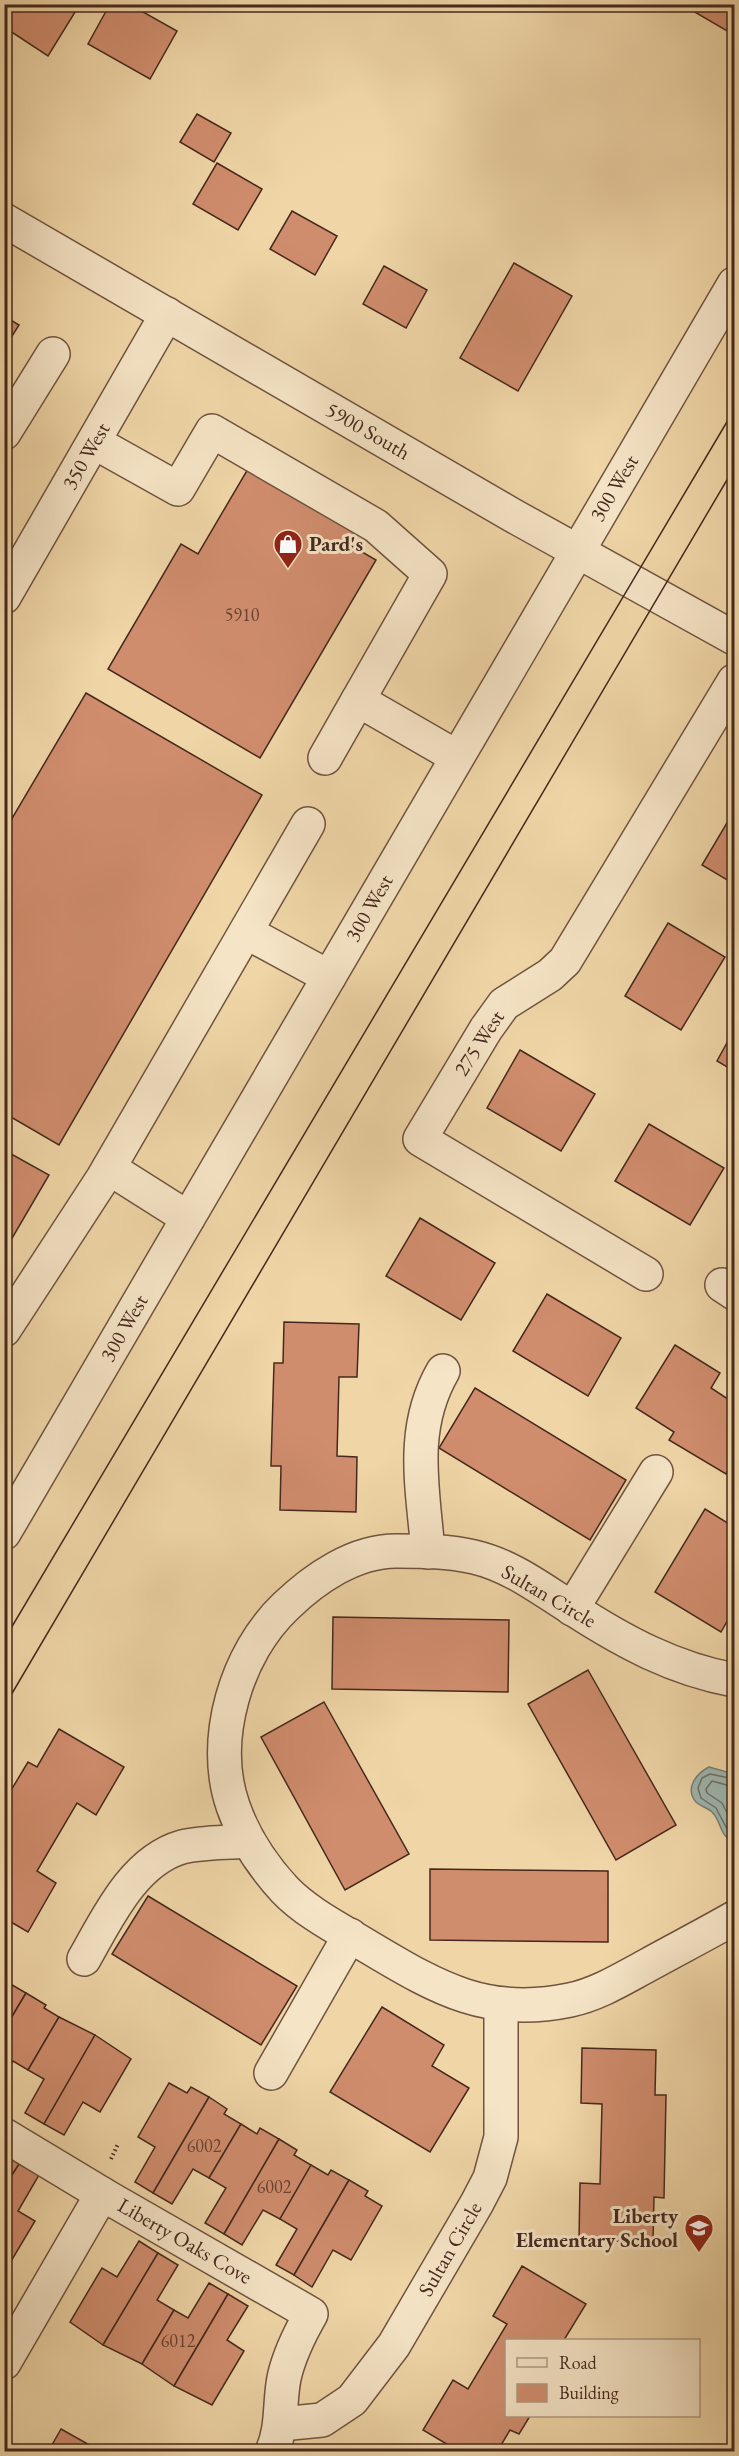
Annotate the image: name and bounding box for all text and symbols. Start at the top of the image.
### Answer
street label: 5900 South [321,396,415,466]
street label: 350 West [56,417,116,494]
street label: 300 West [583,449,644,526]
shop icon: Pard's [272,528,304,570]
place label: Pard's [309,530,363,557]
house number: 5910 [225,603,260,626]
street label: 300 West [339,869,399,946]
street label: 275 West [447,1004,510,1081]
street label: 300 West [94,1289,154,1366]
street label: Sultan Circle [497,1558,601,1634]
house number: 6002 [187,2134,222,2157]
house number: 6002 [257,2175,292,2198]
street label: Liberty Oaks Cove [113,2191,257,2290]
street label: Sultan Circle [412,2197,488,2301]
place label: Liberty Elementary School [516,2202,679,2253]
school or university icon: Liberty Elementary School [683,2212,715,2254]
house number: 6012 [161,2329,196,2352]
legend [505,2339,700,2417]
text: Road [559,2351,598,2374]
text: Building [559,2381,619,2404]

